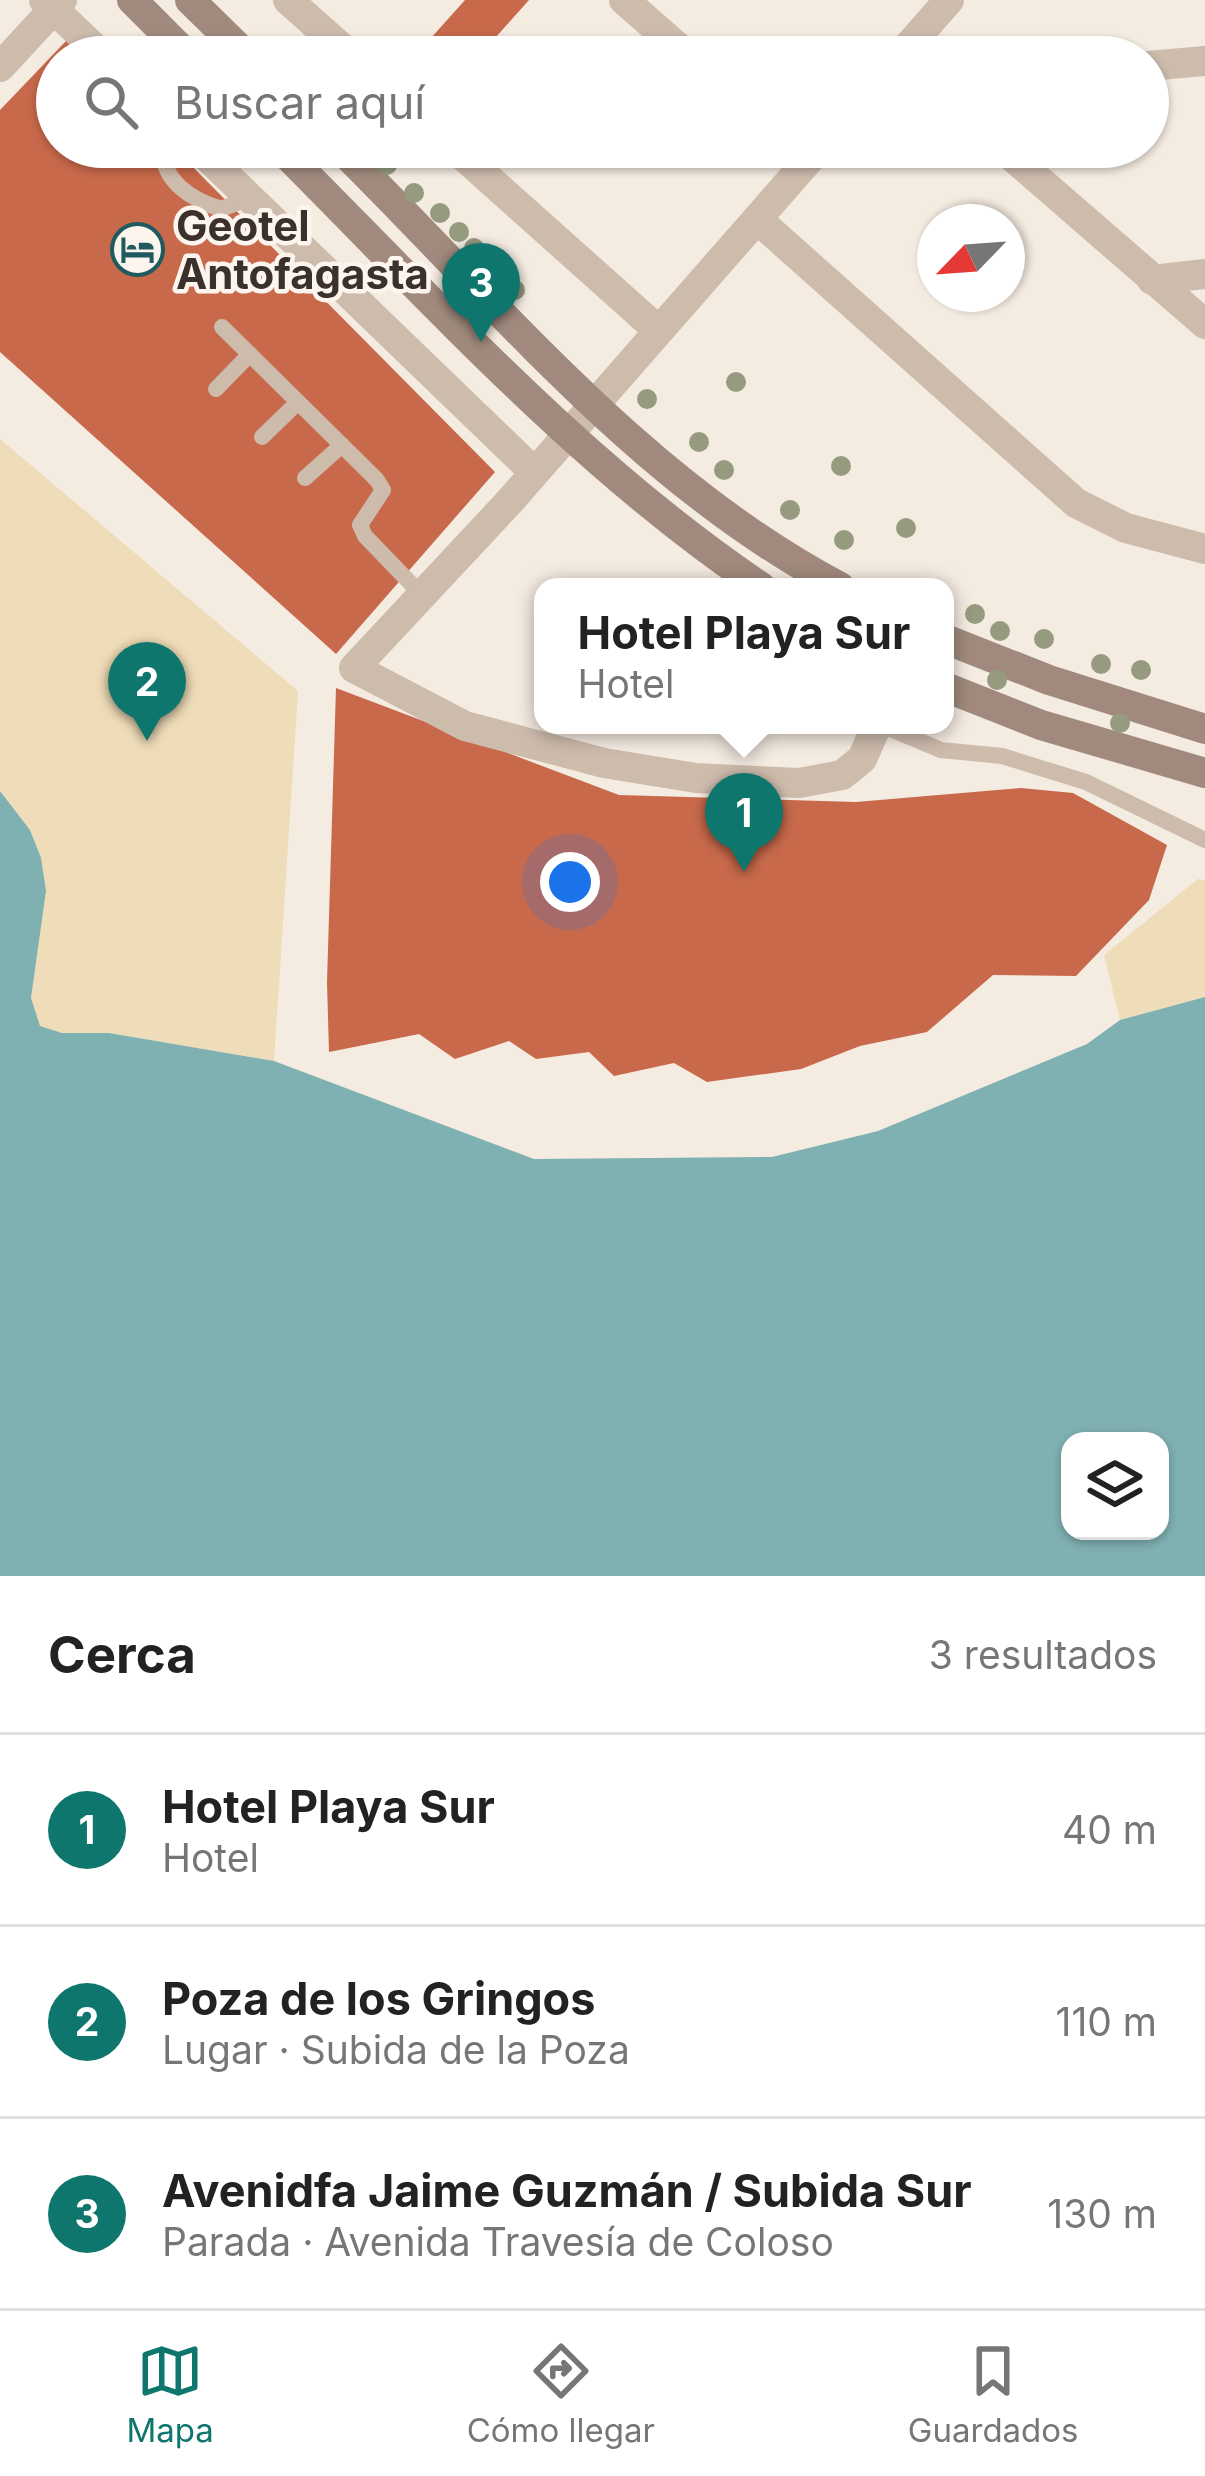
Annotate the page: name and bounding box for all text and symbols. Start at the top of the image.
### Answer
search box [36,36,1169,168]
icon: search [78,69,144,135]
text: Buscar aquí [174,75,425,130]
place label: Geotel Antofagasta [176,200,429,299]
north arrow [917,204,1025,312]
hotel icon: Geotel Antofagasta [109,222,165,278]
pin: 3 [442,243,520,342]
popup [534,578,954,734]
text: Hotel Playa Sur [578,605,910,660]
pin: 2 [108,642,186,741]
text: Hotel [578,660,675,707]
pin: 1 [705,773,783,872]
your location [540,852,600,912]
map controls [1061,1432,1169,1540]
button: layers [1061,1432,1169,1540]
text: Cerca [48,1624,196,1685]
text: 3 resultados [929,1631,1157,1678]
text: Hotel Playa Sur [162,1779,495,1834]
text: 1 [79,1806,95,1853]
text: 40 m [1062,1806,1157,1853]
text: Hotel [162,1834,259,1881]
text: Poza de los Gringos [162,1971,595,2026]
text: 2 [75,1998,99,2045]
text: 110 m [1056,1998,1157,2045]
text: Lugar · Subida de la Poza [162,2026,630,2073]
text: Avenidfa Jaime Guzmán / Subida Sur [162,2163,972,2218]
text: 3 [74,2190,100,2237]
text: 130 m [1047,2190,1157,2237]
text: Parada · Avenida Travesía de Coloso [162,2218,834,2265]
tab: Mapa [126,2338,214,2450]
tab: Cómo llegar [467,2338,655,2450]
tab: Guardados [908,2338,1079,2450]

